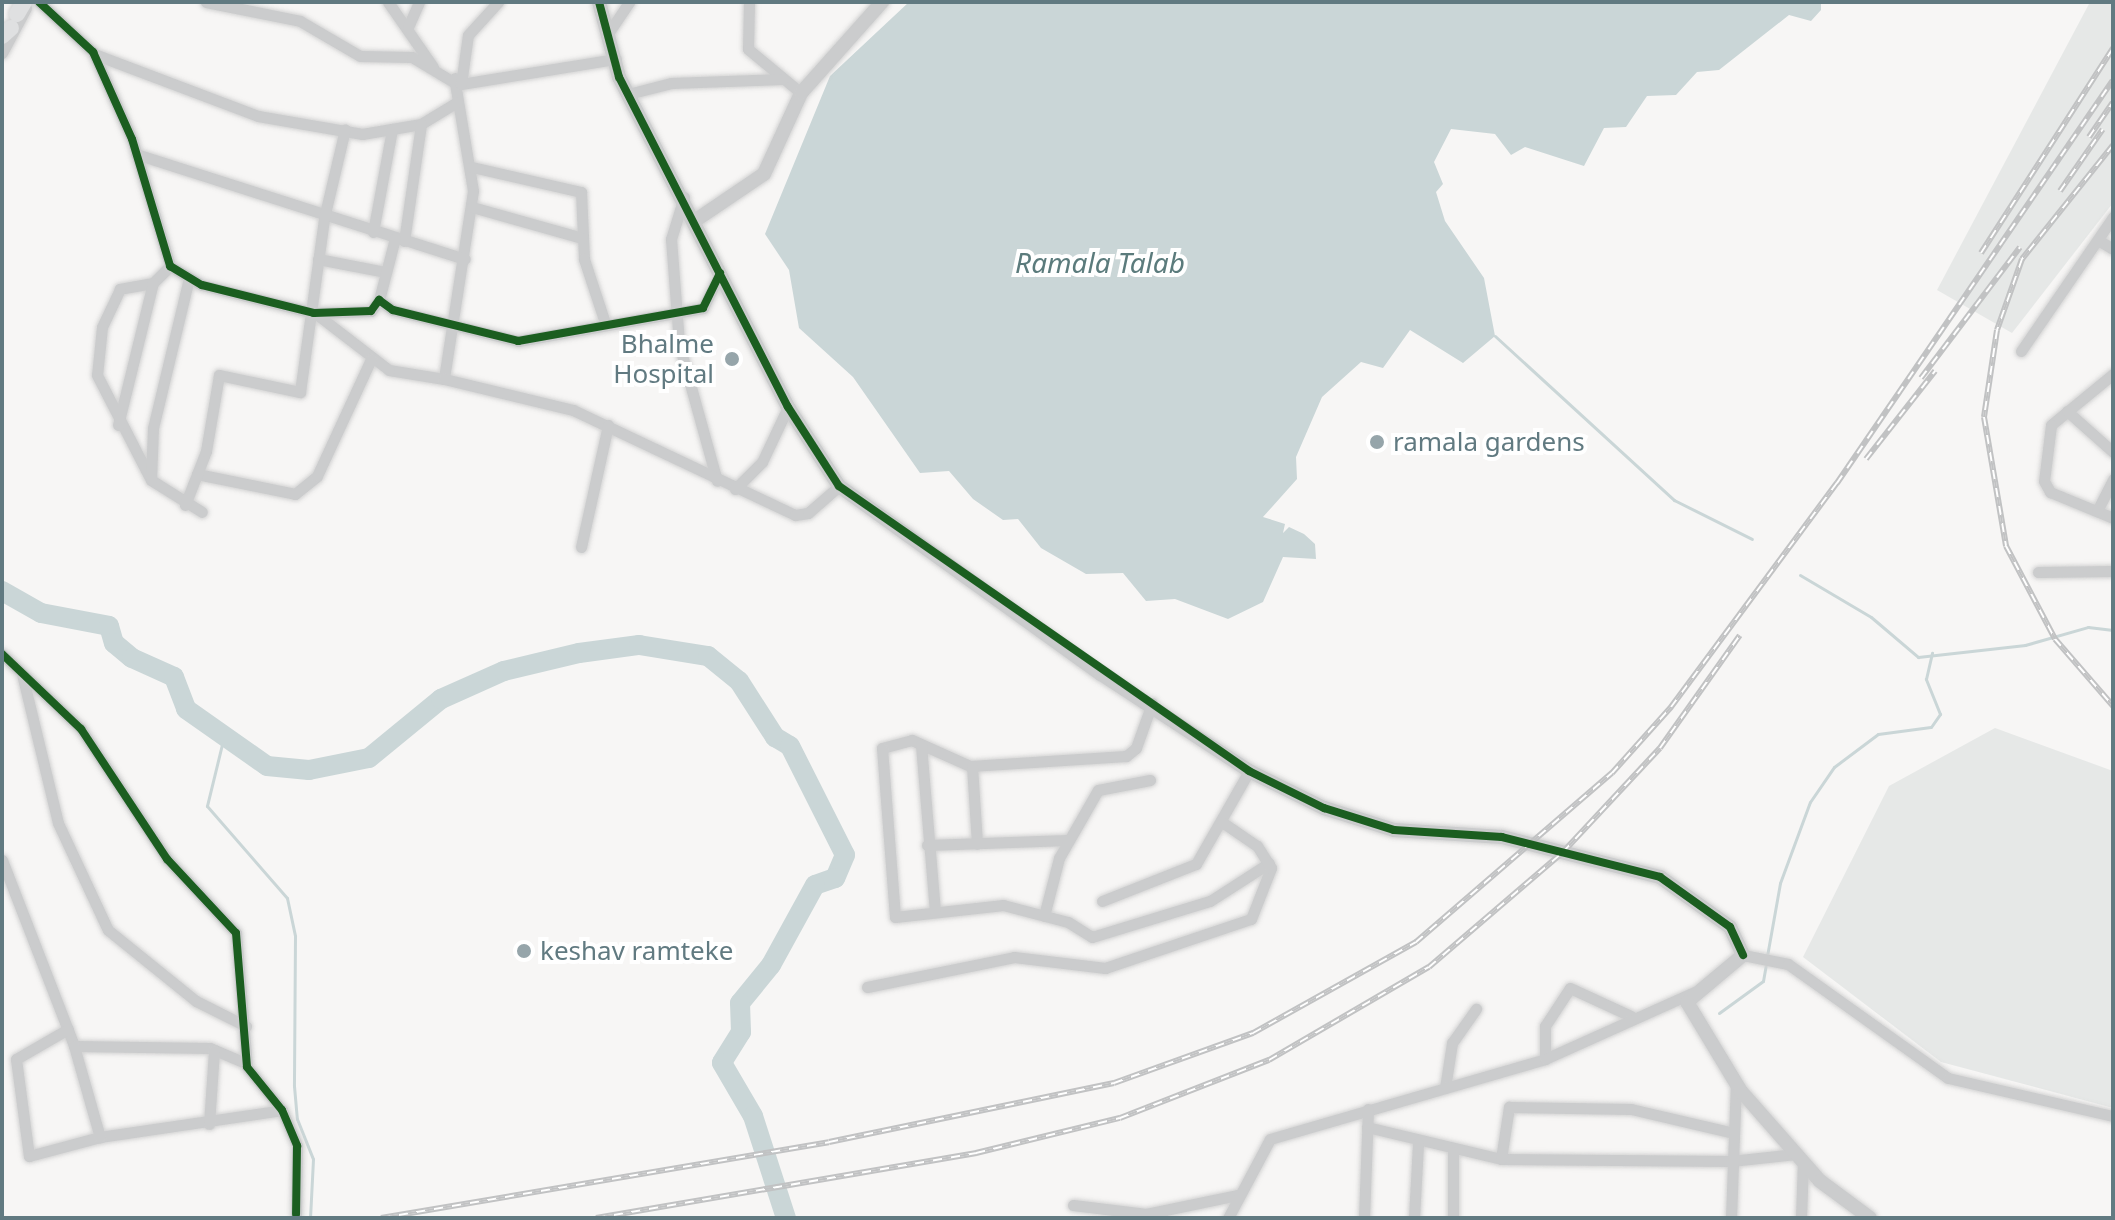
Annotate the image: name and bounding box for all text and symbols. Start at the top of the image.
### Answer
water label: Ramala Talab [1015,245,1185,279]
place label: Bhalme Hospital [613,328,714,390]
marker: Bhalme Hospital [721,348,743,370]
place label: ramala gardens [1393,426,1585,458]
marker: ramala gardens [1368,433,1386,451]
place label: keshav ramteke [540,935,733,967]
marker: keshav ramteke [515,942,533,960]

